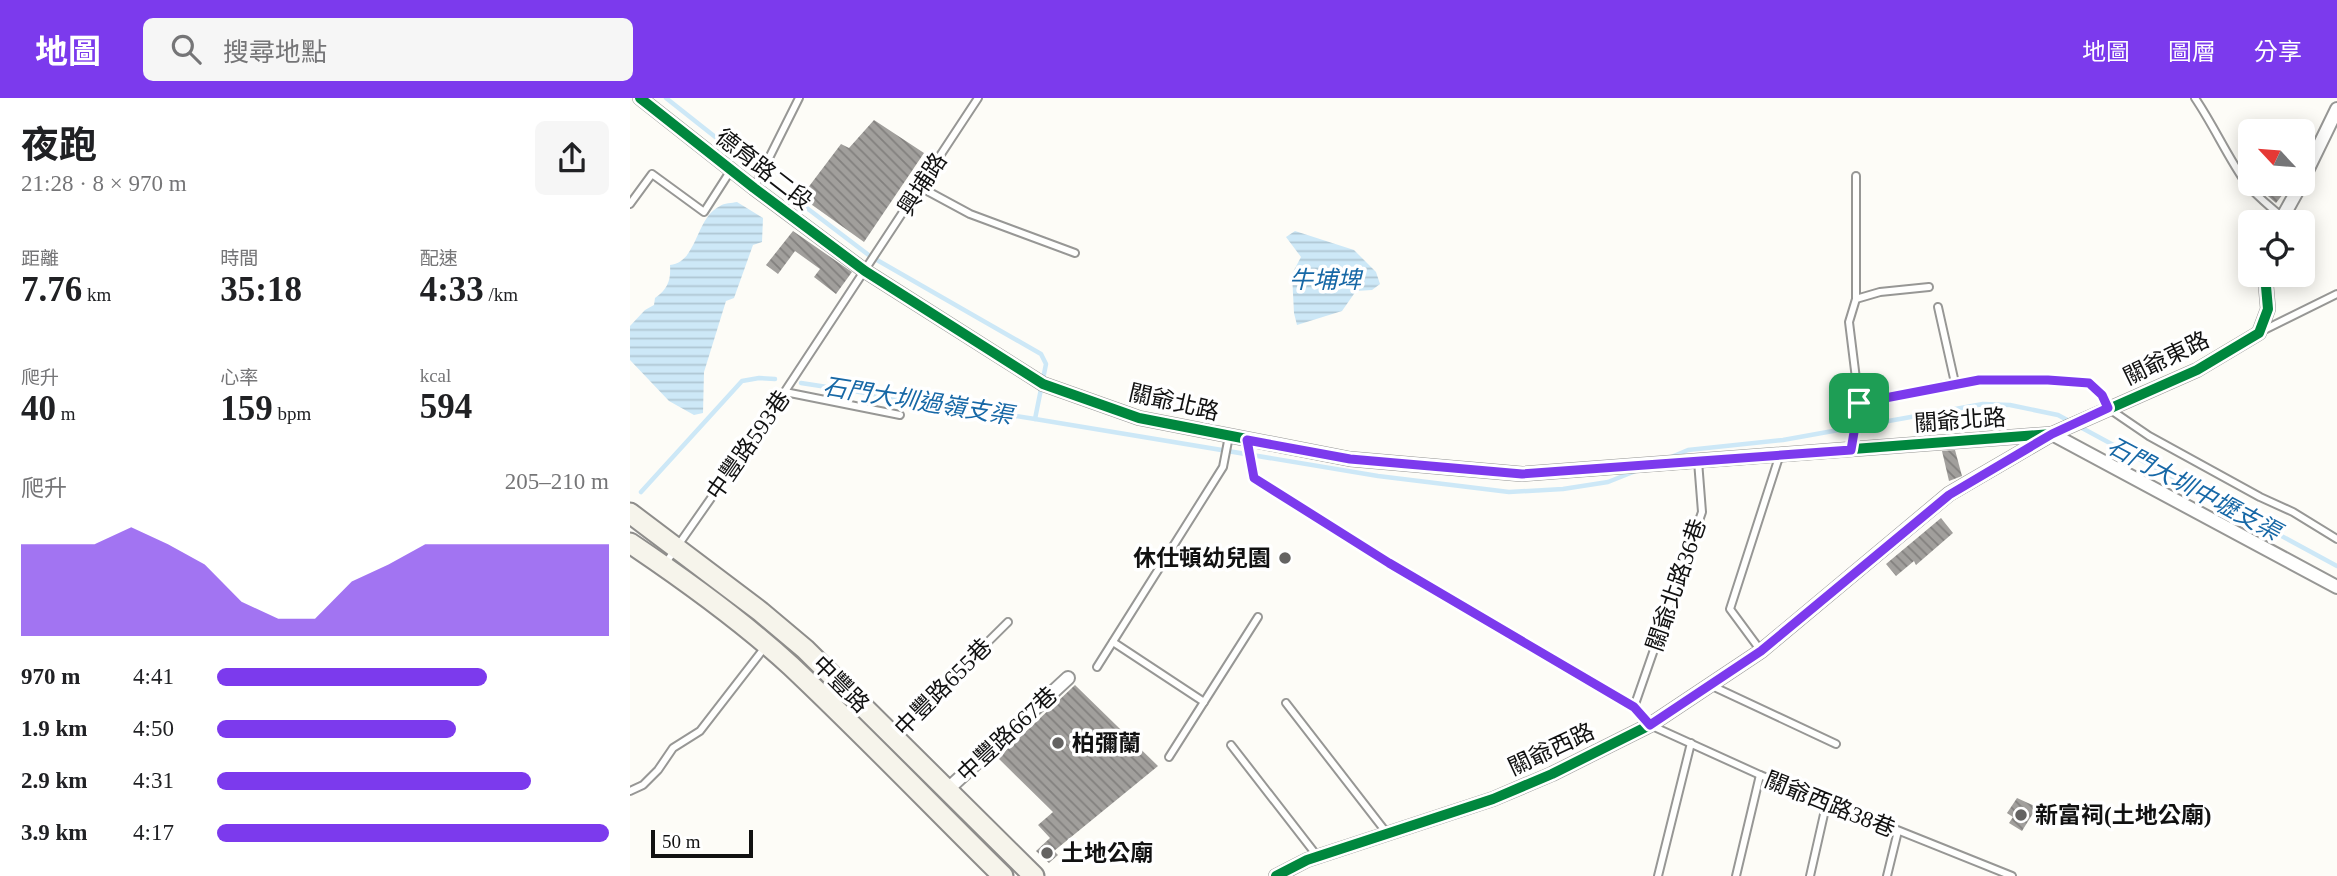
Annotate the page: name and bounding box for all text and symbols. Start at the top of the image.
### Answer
search box [143,18,633,81]
icon: search [167,30,205,68]
text: 地圖 [35,34,101,70]
text: 搜尋地點 [223,38,327,67]
text: 地圖 [2082,39,2130,65]
text: 圖層 [2168,39,2216,65]
text: 分享 [2254,39,2302,65]
north arrow [2238,119,2315,196]
map controls [2238,119,2315,287]
button: share [535,121,609,195]
text: 夜跑 [21,124,97,166]
street label: 德育路二段 [711,124,817,215]
street label: 興埔路 [893,149,952,220]
text: 21:28 · 8 × 970 m [21,171,187,196]
button: locate [2238,210,2315,287]
text: 距離 [21,248,59,269]
text: 時間 [220,248,258,269]
text: 配速 [420,248,458,269]
water label: 牛埔埤 [1289,267,1364,293]
text: 7.76 [21,270,82,309]
text: 35:18 [220,270,302,309]
text: 4:33 [420,270,484,309]
text: km [82,284,111,305]
text: /km [484,284,518,305]
street label: 關爺東路 [2119,327,2213,390]
text: kcal [420,365,451,386]
text: 爬升 [21,367,59,388]
text: 心率 [220,367,258,388]
water label: 石門大圳過嶺支渠 [821,373,1018,429]
pin [1829,373,1889,433]
street label: 關爺北路 [1126,380,1222,425]
icon: arrive [1840,384,1878,422]
street label: 中豐路593巷 [702,386,795,504]
text: 594 [420,387,472,426]
text: 40 [21,389,56,428]
text: 159 [220,389,273,428]
text: m [56,403,76,424]
text: bpm [273,403,311,424]
street label: 關爺北路 [1913,405,2007,436]
water label: 石門大圳中壢支渠 [2103,432,2288,547]
text: 205–210 m [505,469,609,494]
text: 爬升 [21,476,67,501]
street label: 關爺北路36巷 [1642,516,1711,654]
place label: 休仕頓幼兒園 [1133,546,1271,571]
marker: 休仕頓幼兒園 [1277,550,1293,566]
street label: 中豐路655巷 [890,634,997,741]
street label: 中豐路 [807,651,874,718]
text: 970 m [21,664,80,689]
text: 4:41 [133,664,174,689]
street label: 中豐路667巷 [953,682,1062,787]
text: 1.9 km [21,716,87,741]
text: 4:50 [133,716,174,741]
street label: 關爺西路 [1504,719,1598,780]
place label: 柏彌蘭 [1072,731,1141,756]
marker: 柏彌蘭 [1050,735,1066,751]
street label: 關爺西路38巷 [1761,767,1898,842]
text: 2.9 km [21,768,87,793]
text: 4:31 [133,768,174,793]
place label: 新富祠(土地公廟) [2035,802,2211,828]
marker: 新富祠(土地公廟) [2013,807,2029,823]
text: 3.9 km [21,820,87,845]
text: 4:17 [133,820,174,845]
scale bar [651,827,752,859]
text: 50 m [662,831,701,852]
place label: 土地公廟 [1061,840,1153,866]
marker: 土地公廟 [1039,845,1055,861]

